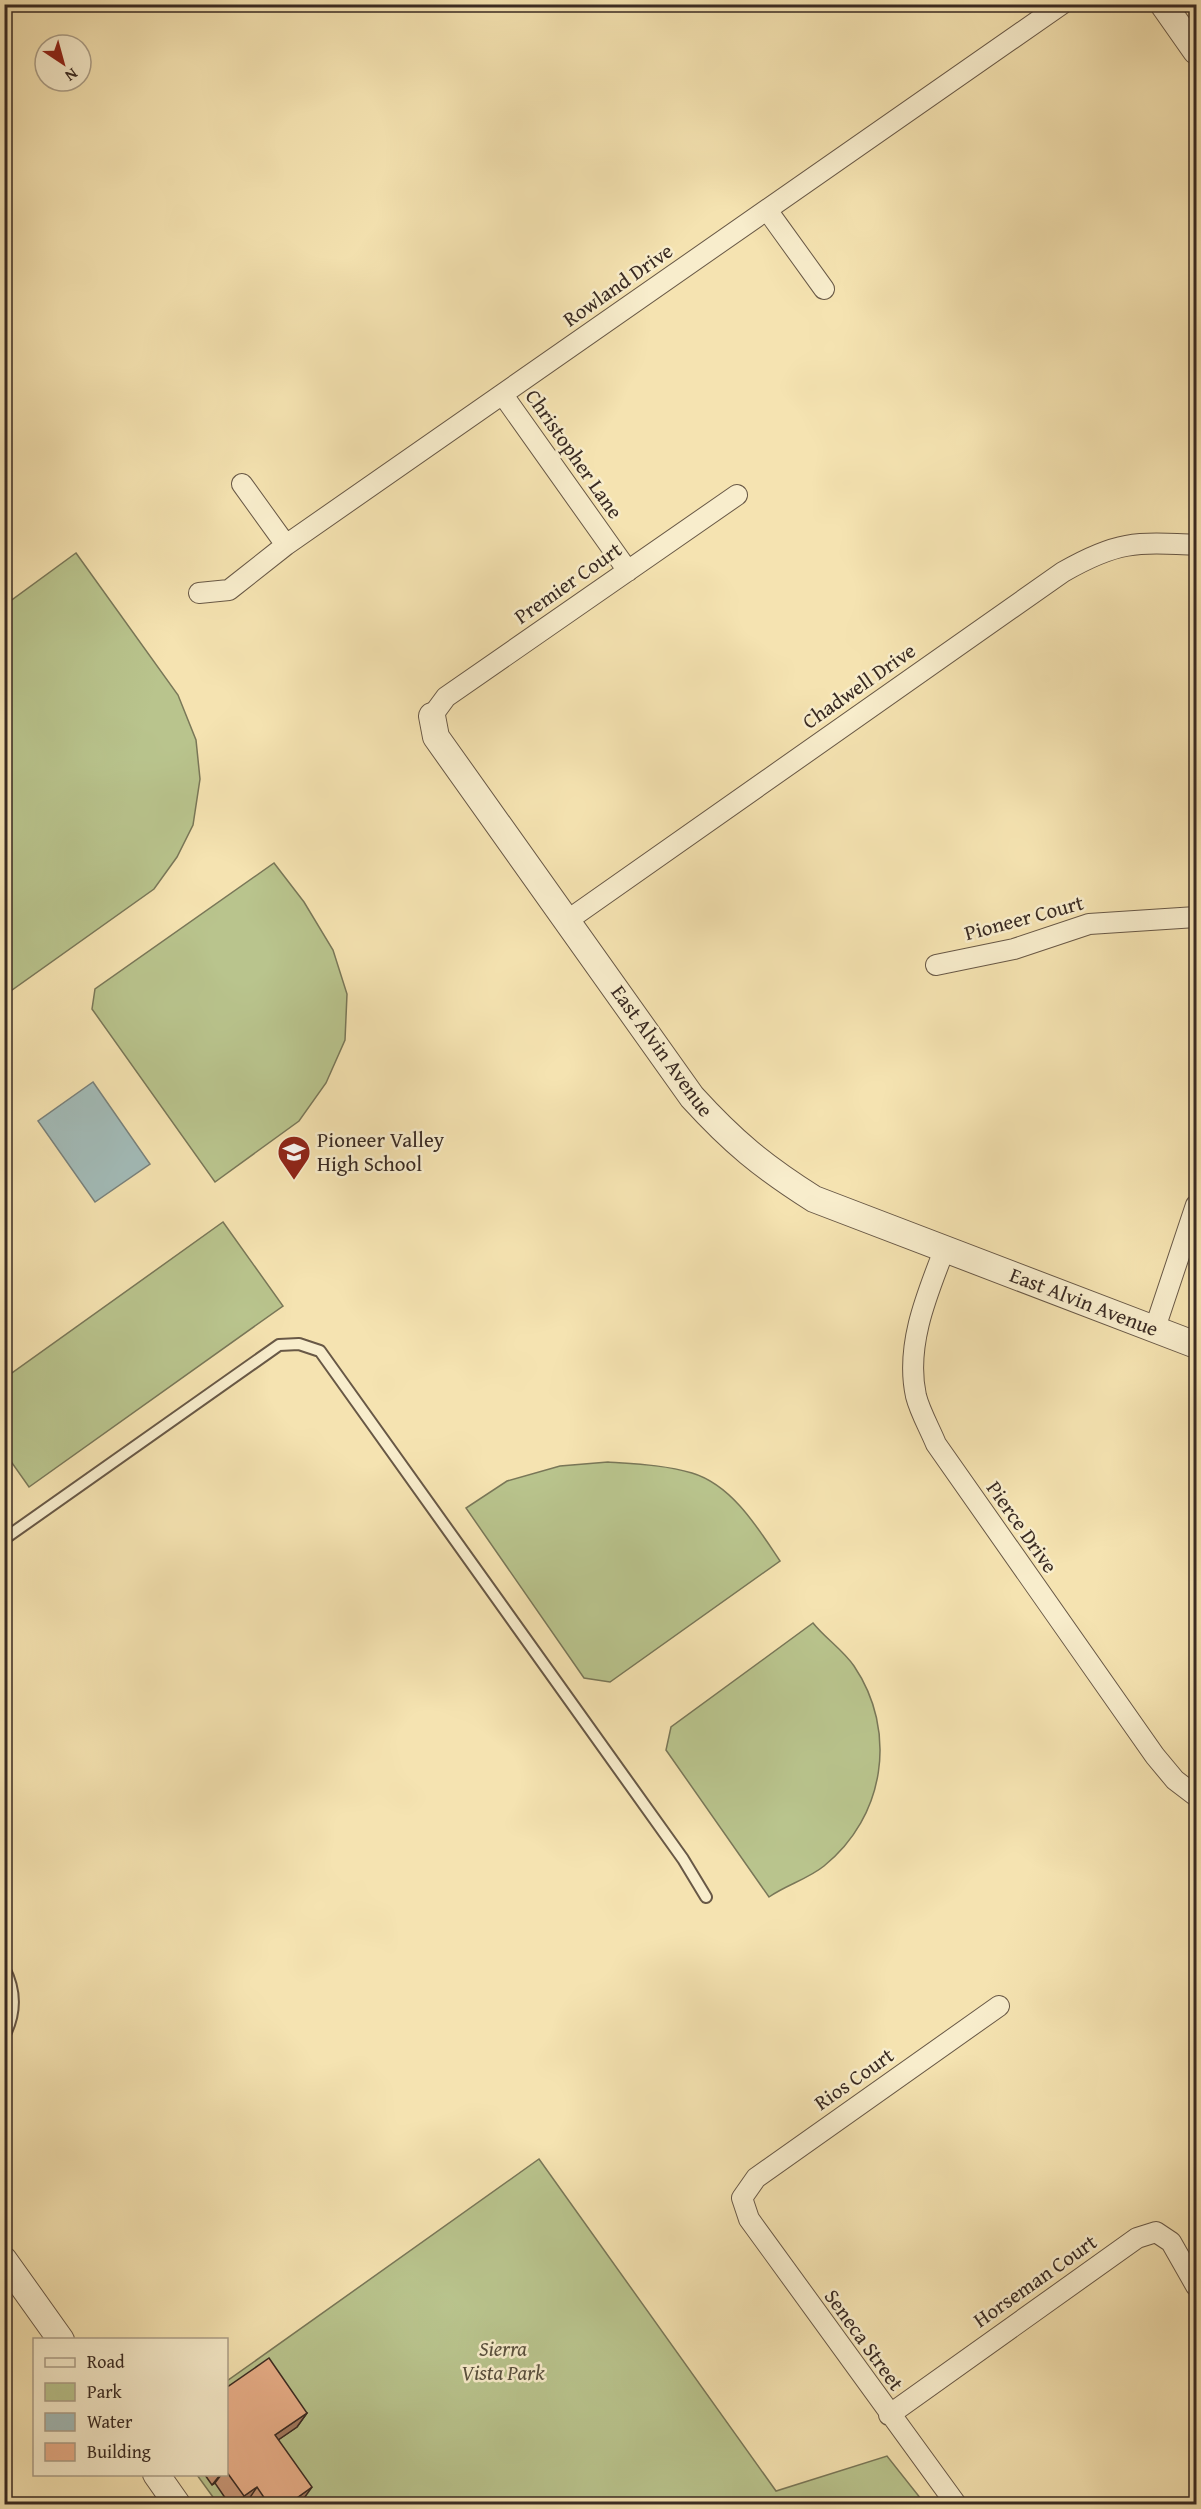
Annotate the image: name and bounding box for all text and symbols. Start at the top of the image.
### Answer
north arrow [33,33,93,93]
text: N [60,62,83,88]
street label: Rowland Drive [556,235,679,334]
street label: Christopher Lane [518,382,631,525]
street label: Premier Court [508,534,628,631]
street label: Chadwell Drive [796,635,922,736]
street label: Pioneer Court [961,887,1087,948]
street label: East Alvin Avenue [604,978,721,1123]
place label: Pioneer Valley High School [317,1124,445,1179]
school or university icon: Pioneer Valley High School [276,1134,312,1181]
street label: East Alvin Avenue [1005,1259,1163,1344]
street label: Pierce Drive [979,1474,1066,1579]
street label: Rios Court [807,2039,900,2117]
street label: Horseman Court [967,2226,1103,2335]
street label: Seneca Street [817,2283,912,2397]
park label: Sierra Vista Park [461,2333,545,2388]
legend [33,2338,228,2476]
text: Road [87,2348,125,2375]
text: Park [87,2378,123,2405]
text: Water [87,2408,133,2435]
text: Building [87,2438,151,2465]

